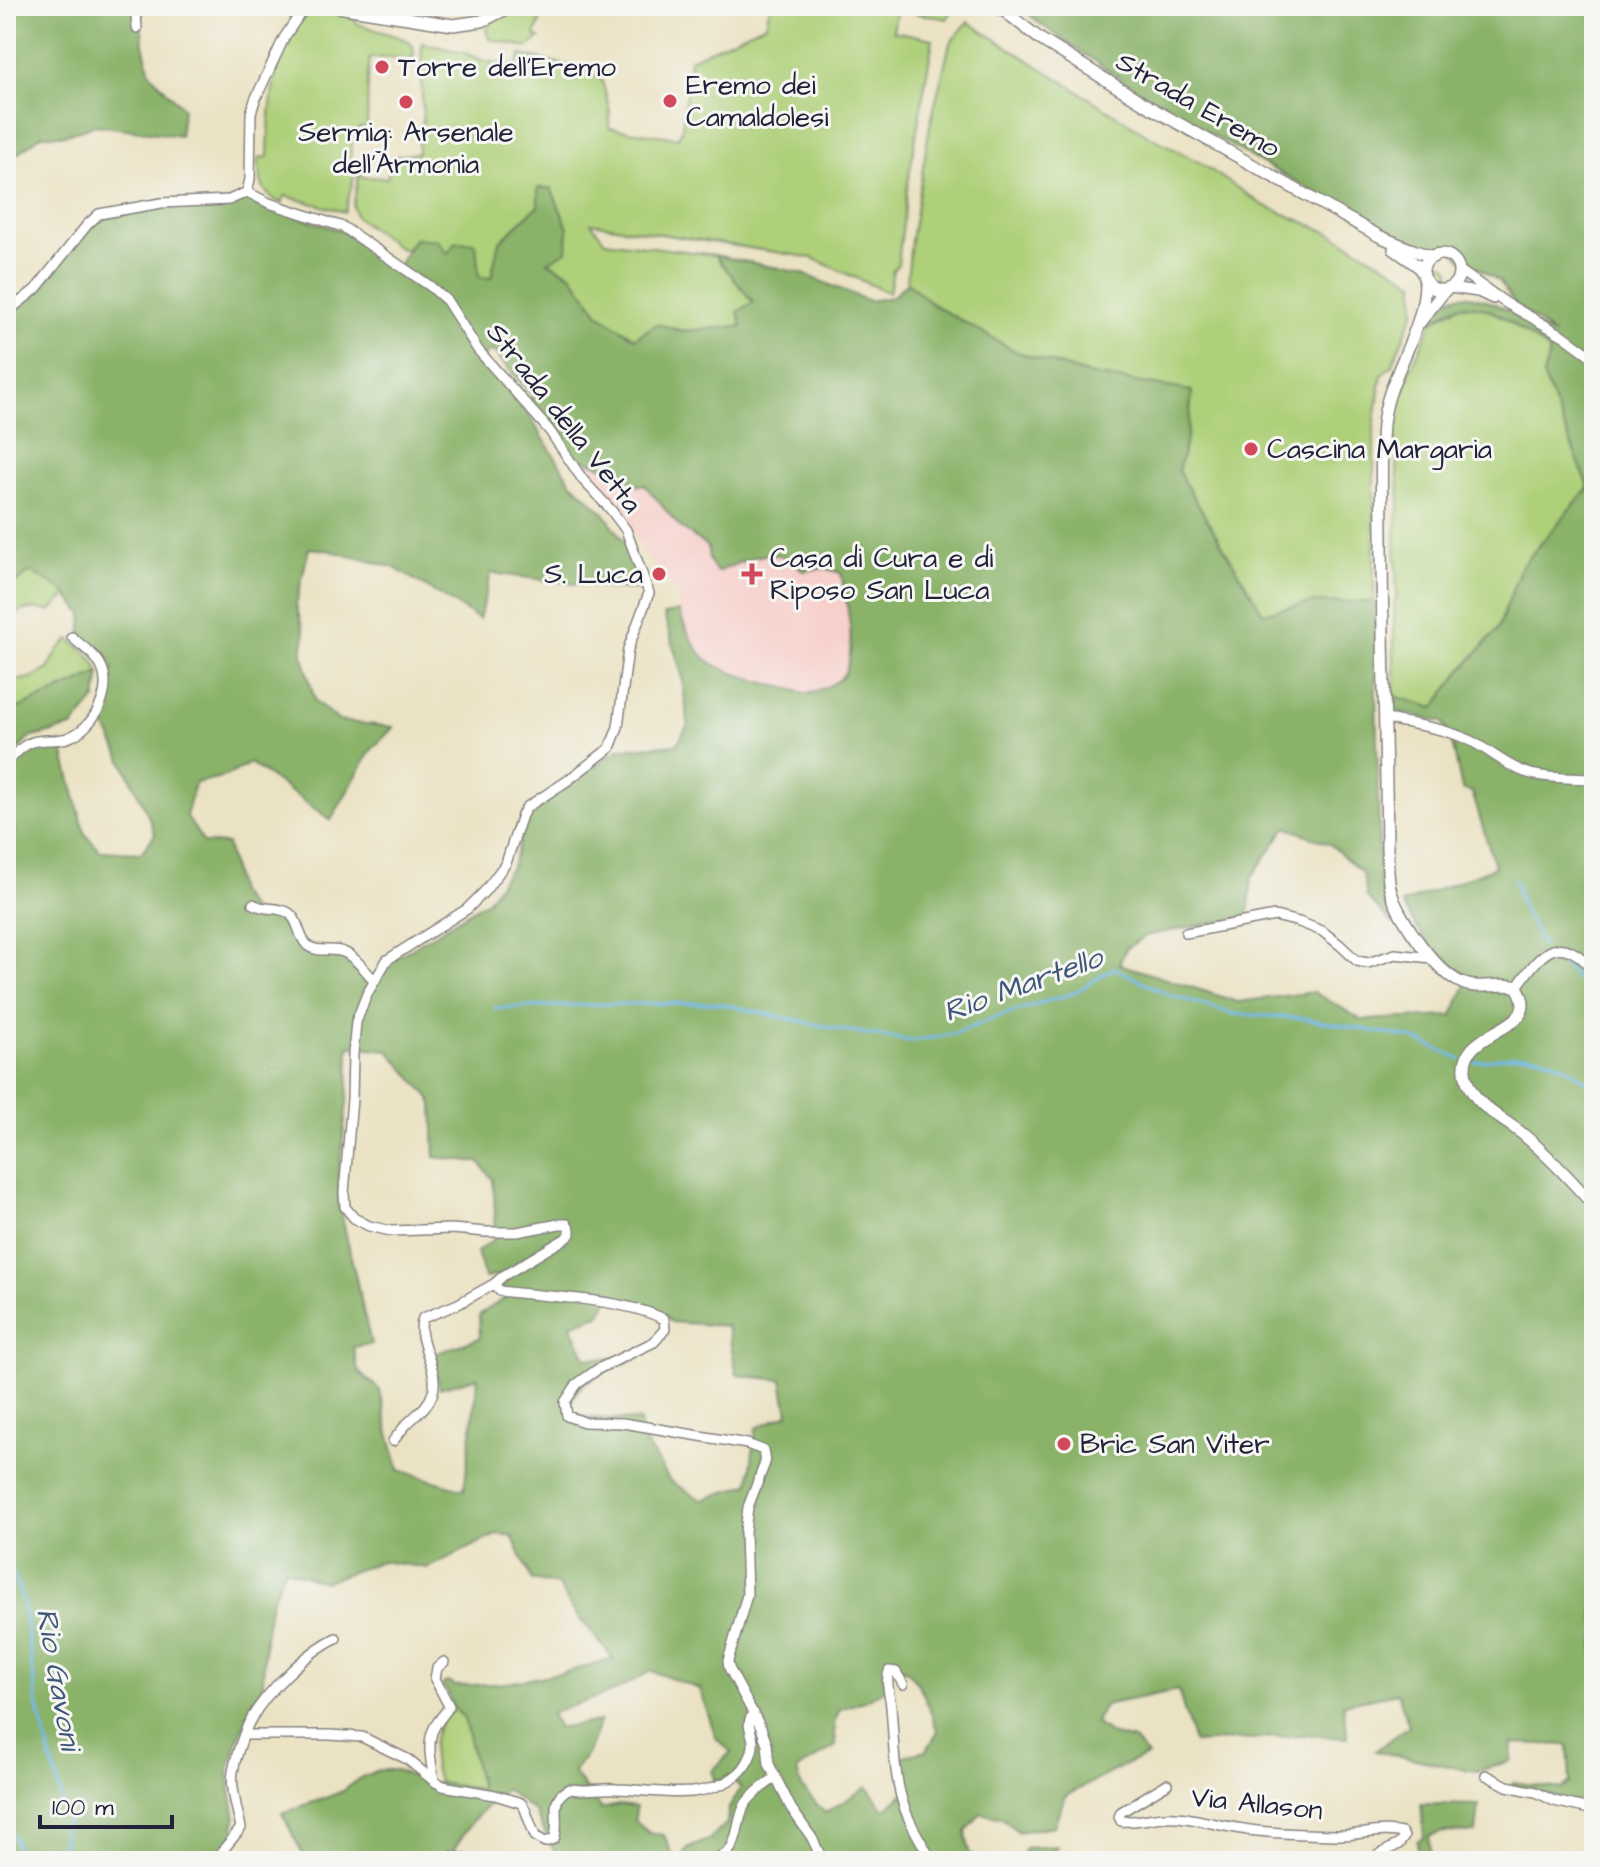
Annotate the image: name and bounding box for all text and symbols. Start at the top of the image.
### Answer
street label: Strada Eremo [1109,42,1287,168]
place label: Torre dell'Eremo [398,48,616,87]
marker: Torre dell'Eremo [373,58,391,76]
place label: Eremo dei Camaldolesi [686,66,828,137]
marker: Eremo dei Camaldolesi [661,92,679,110]
marker: Sermig: Arsenale dell'Armonia [397,93,415,111]
place label: Sermig: Arsenale dell'Armonia [298,113,514,184]
street label: Strada della Vetta [477,315,651,521]
place label: Cascina Margaria [1267,430,1492,470]
marker: Cascina Margaria [1242,440,1260,458]
place label: Casa di Cura e di Riposo San Luca [770,539,993,610]
place label: S. Luca [544,555,643,594]
marker: Casa di Cura e di Riposo San Luca [741,563,763,585]
marker: S. Luca [650,565,668,583]
water label: Rio Martello [938,936,1110,1033]
place label: Bric San Viter [1080,1425,1270,1464]
marker: Bric San Viter [1055,1435,1073,1453]
water label: Rio Gavoni [25,1605,92,1756]
street label: Via Allason [1189,1778,1325,1830]
scale bar [40,1779,172,1829]
text: 100 m [52,1791,114,1825]

